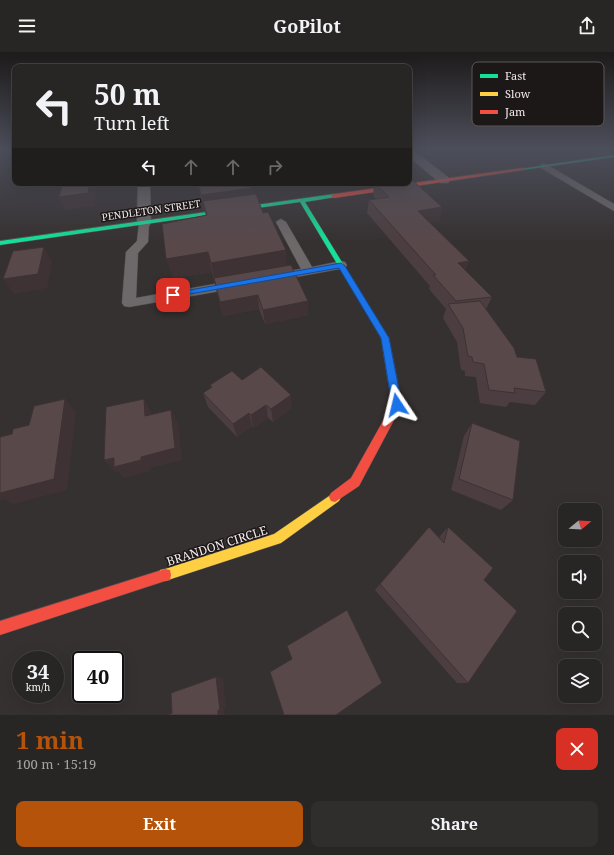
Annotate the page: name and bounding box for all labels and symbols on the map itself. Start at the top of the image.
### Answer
legend [472,62,604,126]
text: Fast [505,68,526,83]
text: Slow [505,86,531,101]
text: Jam [504,104,526,119]
street label: PENDLETON STREET [101,196,201,224]
pin [156,278,190,312]
position arrow [376,384,418,426]
north arrow [558,503,602,547]
street label: BRANDON CIRCLE [164,521,269,570]
speed limit sign: 40 [72,651,124,703]

